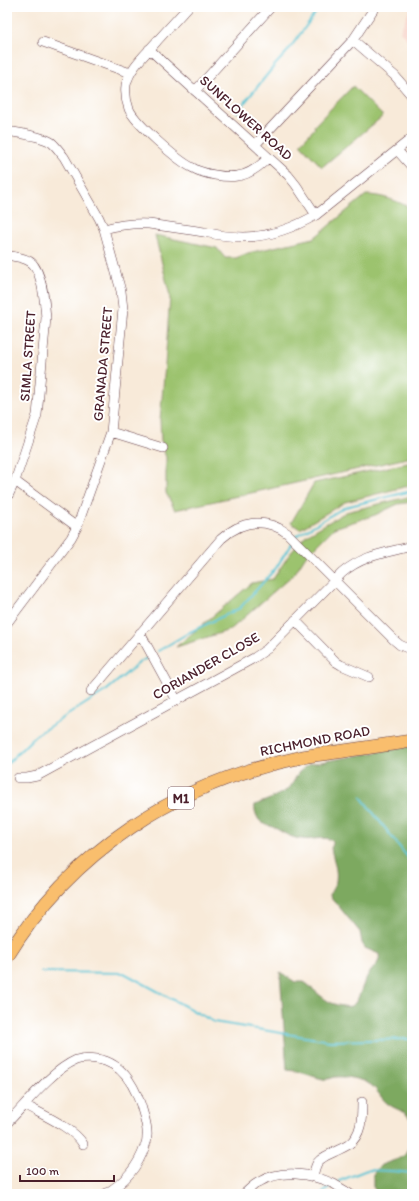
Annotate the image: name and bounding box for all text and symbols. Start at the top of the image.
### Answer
street label: SUNFLOWER ROAD [196,72,296,164]
street label: GRANADA STREET [90,306,116,422]
street label: SIMLA STREET [16,310,40,402]
street label: CORIANDER CLOSE [150,628,263,703]
street label: RICHMOND ROAD [259,722,372,760]
road number: M1 [168,787,194,809]
scale bar [20,1157,114,1183]
text: 100 m [26,1164,59,1178]

